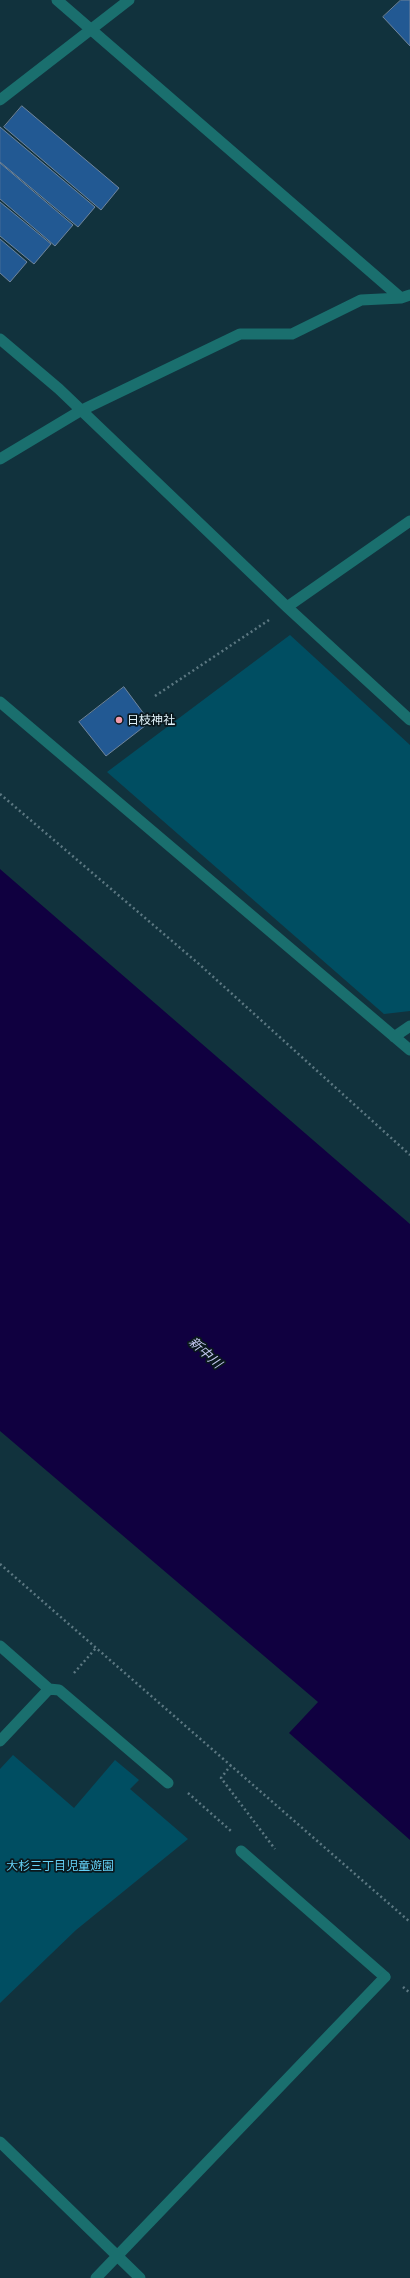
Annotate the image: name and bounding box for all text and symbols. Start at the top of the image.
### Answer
place label: 日枝神社 [127,713,175,727]
marker: 日枝神社 [114,715,124,725]
water label: 新中川 [185,1334,225,1372]
park label: 大杉三丁目児童遊園 [6,1859,114,1873]

